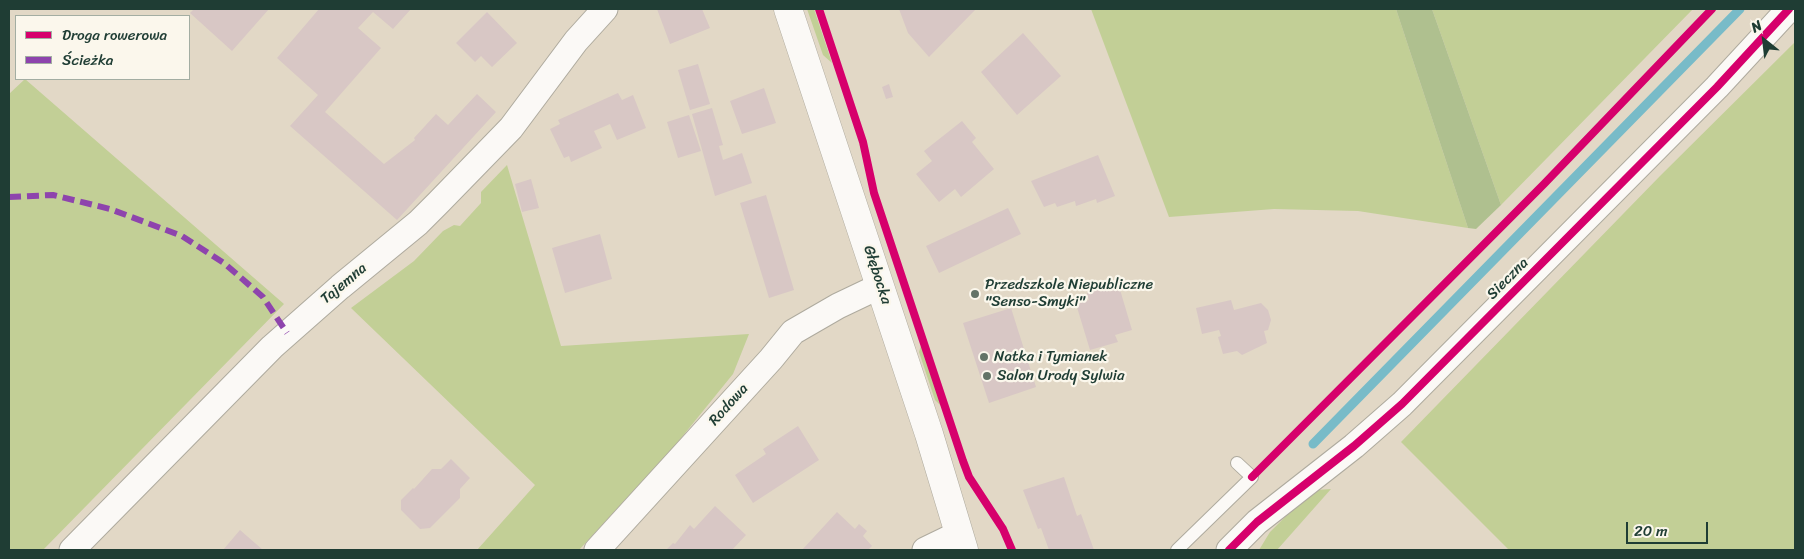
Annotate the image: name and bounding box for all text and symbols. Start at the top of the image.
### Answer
text: N [1746,13,1767,40]
legend [15,15,190,80]
north arrow [1739,15,1789,65]
text: Droga rowerowa [62,22,167,48]
text: Ścieżka [62,47,113,73]
street label: Głębocka [859,243,895,307]
street label: Sieczna [1483,254,1533,304]
street label: Tajemna [317,260,371,308]
place label: Przedszkole Niepubliczne "Senso-Smyki" [985,276,1153,311]
marker: Przedszkole Niepubliczne "Senso-Smyki" [969,288,981,300]
place label: Natka i Tymianek [994,348,1107,366]
marker: Natka i Tymianek [978,351,990,363]
place label: Salon Urody Sylwia [997,367,1125,385]
marker: Salon Urody Sylwia [981,370,993,382]
street label: Rodowa [706,380,752,430]
scale bar [1629,512,1712,544]
text: 20 m [1634,518,1668,544]

